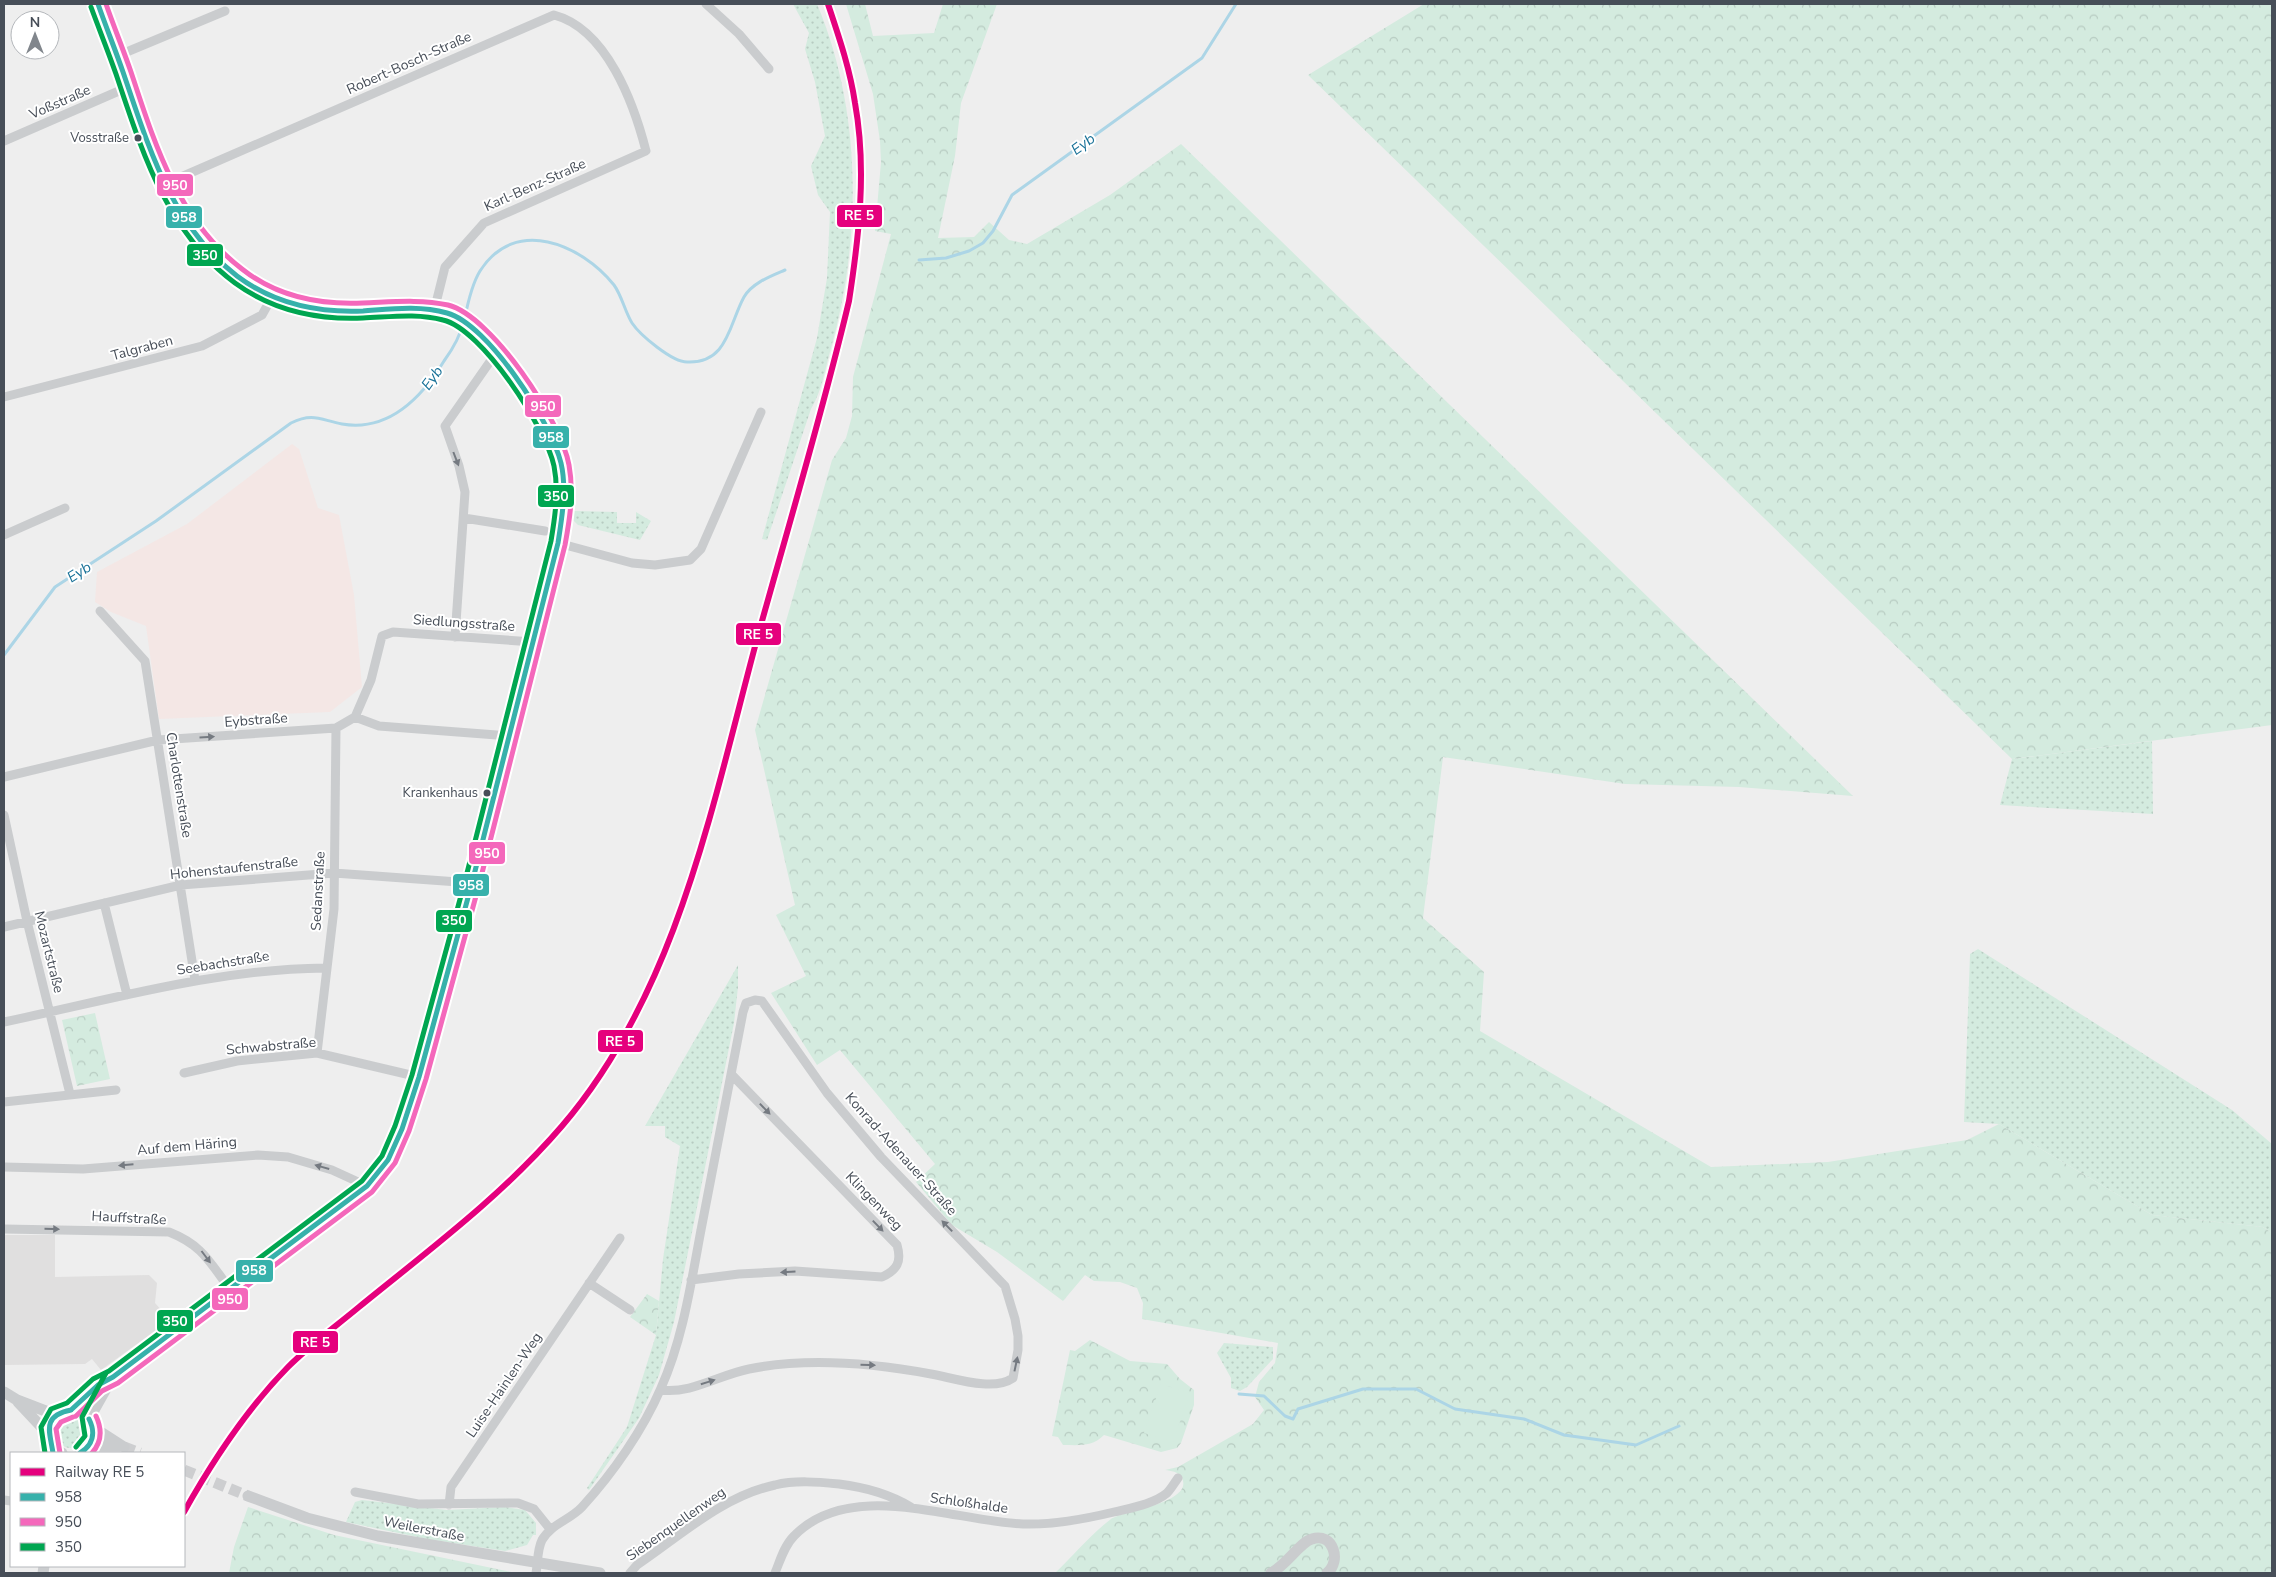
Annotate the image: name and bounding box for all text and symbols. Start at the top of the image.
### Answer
north arrow [10,10,60,60]
text: N [30,13,40,32]
street label: Robert-Bosch-Straße [344,27,474,99]
street label: Voßstraße [25,80,94,124]
water label: Eyb [1067,128,1099,159]
place label: Vosstraße [69,129,129,147]
marker: Vosstraße [133,133,143,143]
street label: Karl-Benz-Straße [481,154,589,216]
line badge: 950 [156,173,194,197]
text: 950 [162,176,188,195]
line badge: RE 5 [836,204,883,228]
line badge: 958 [165,205,203,229]
text: RE 5 [844,206,874,225]
text: 958 [171,208,197,227]
line badge: 350 [186,243,224,267]
text: 350 [192,246,218,265]
street label: Talgraben [109,331,175,365]
water label: Eyb [417,362,448,394]
line badge: 950 [524,394,562,418]
text: 950 [530,397,556,416]
line badge: 958 [532,425,570,449]
text: 958 [538,428,564,447]
one-way arrow [452,452,460,467]
line badge: 350 [537,484,575,508]
text: 350 [543,487,569,506]
water label: Eyb [63,557,95,587]
street label: Siedlungsstraße [412,610,516,636]
line badge: RE 5 [735,622,782,646]
text: RE 5 [743,625,773,644]
street label: Eybstraße [224,708,288,732]
street label: Charlottenstraße [161,731,197,839]
one-way arrow [199,732,215,740]
place label: Krankenhaus [403,784,478,802]
marker: Krankenhaus [482,788,492,798]
line badge: 950 [468,841,506,865]
text: 950 [474,844,500,863]
street label: Sedanstraße [306,851,330,931]
street label: Hohenstaufenstraße [169,852,299,884]
line badge: 958 [452,873,490,897]
text: 958 [458,876,484,895]
street label: Mozartstraße [30,909,68,995]
line badge: 350 [435,909,473,933]
text: 350 [441,911,467,930]
street label: Seebachstraße [175,946,271,980]
line badge: RE 5 [597,1029,644,1053]
text: RE 5 [605,1032,635,1051]
street label: Schwabstraße [225,1033,317,1059]
street label: Konrad-Adenauer-Straße [841,1088,961,1220]
one-way arrow [759,1103,771,1115]
street label: Auf dem Häring [136,1132,238,1160]
one-way arrow [118,1162,134,1170]
one-way arrow [314,1163,329,1171]
street label: Klingenweg [841,1167,907,1235]
street label: Hauffstraße [91,1207,167,1229]
one-way arrow [872,1219,884,1231]
one-way arrow [941,1220,953,1232]
one-way arrow [45,1225,61,1233]
one-way arrow [201,1250,211,1264]
line badge: 958 [235,1259,274,1283]
text: 958 [241,1261,267,1280]
one-way arrow [780,1268,796,1276]
line badge: 950 [211,1287,249,1311]
text: 950 [217,1290,243,1309]
line badge: 350 [156,1309,194,1333]
text: 350 [162,1312,188,1331]
street label: Luise-Hainlen-Weg [462,1329,546,1441]
line badge: RE 5 [292,1330,339,1354]
text: RE 5 [300,1333,330,1352]
one-way arrow [1012,1355,1020,1371]
one-way arrow [860,1362,876,1370]
one-way arrow [700,1377,715,1385]
legend [10,1452,185,1567]
text: Railway RE 5 [55,1462,144,1482]
street label: Siebenquellenweg [623,1483,729,1565]
text: 958 [55,1487,82,1507]
street label: Schloßhalde [929,1488,1009,1518]
text: 950 [55,1512,82,1532]
street label: Weilerstraße [382,1512,466,1546]
text: 350 [55,1537,82,1557]

